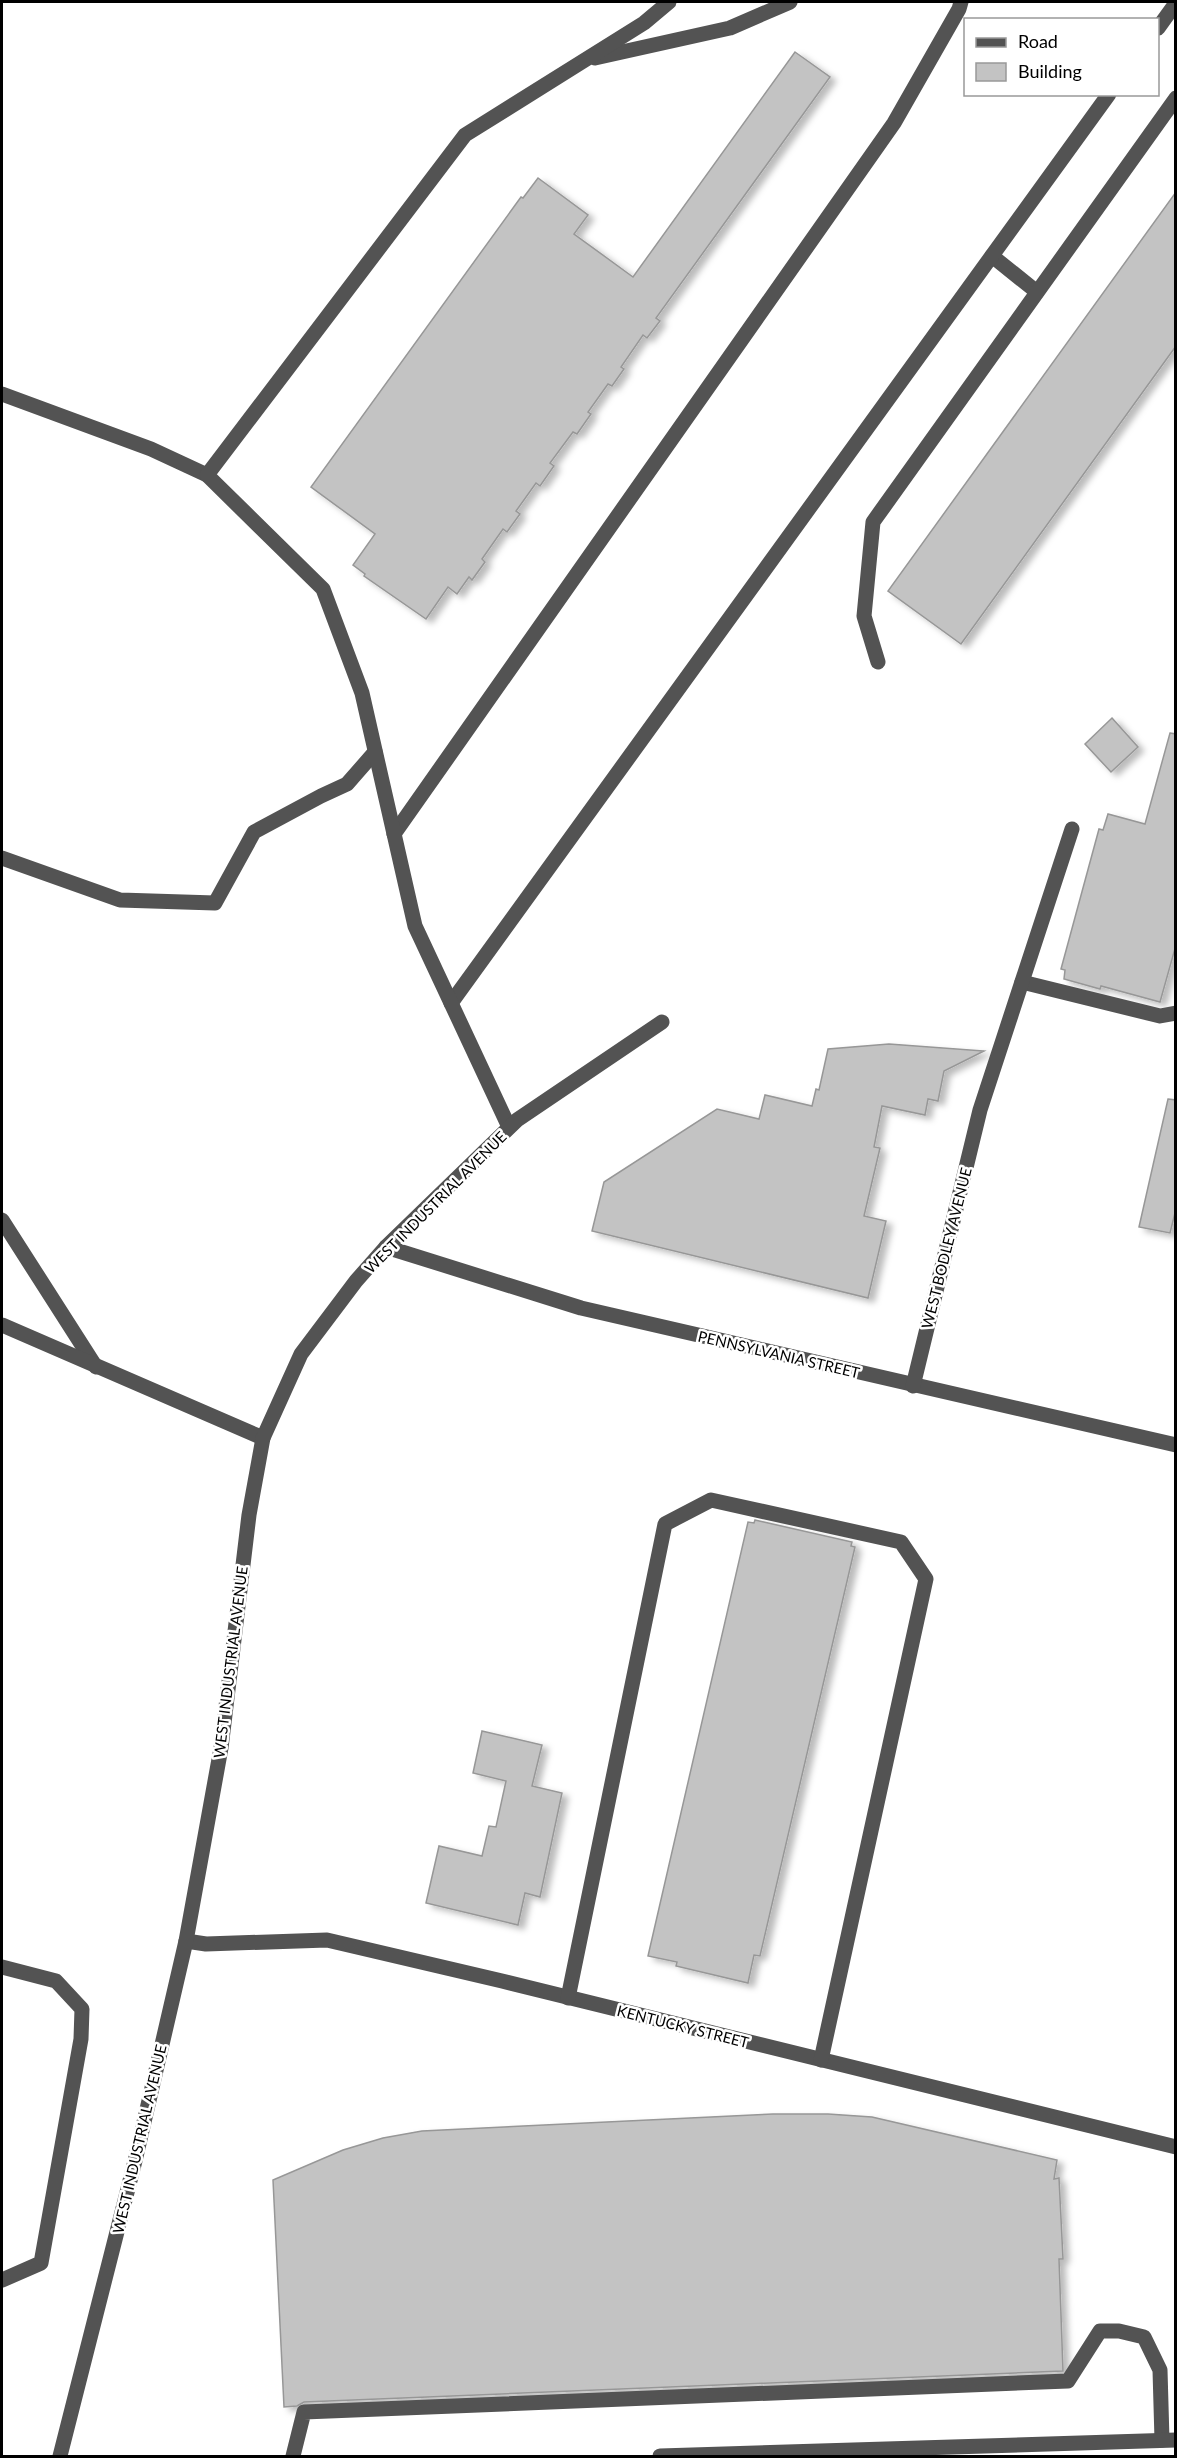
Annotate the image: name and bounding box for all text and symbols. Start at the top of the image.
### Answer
legend [964,18,1159,96]
text: Road [1018,30,1058,52]
text: Building [1018,60,1082,82]
street label: WEST INDUSTRIAL AVENUE [360,1127,510,1277]
street label: WEST BODLEY AVENUE [917,1166,975,1330]
street label: PENNSYLVANIA STREET [696,1327,862,1381]
street label: WEST INDUSTRIAL AVENUE [209,1565,251,1759]
street label: KENTUCKY STREET [615,2001,751,2051]
street label: WEST INDUSTRIAL AVENUE [108,2043,170,2235]

